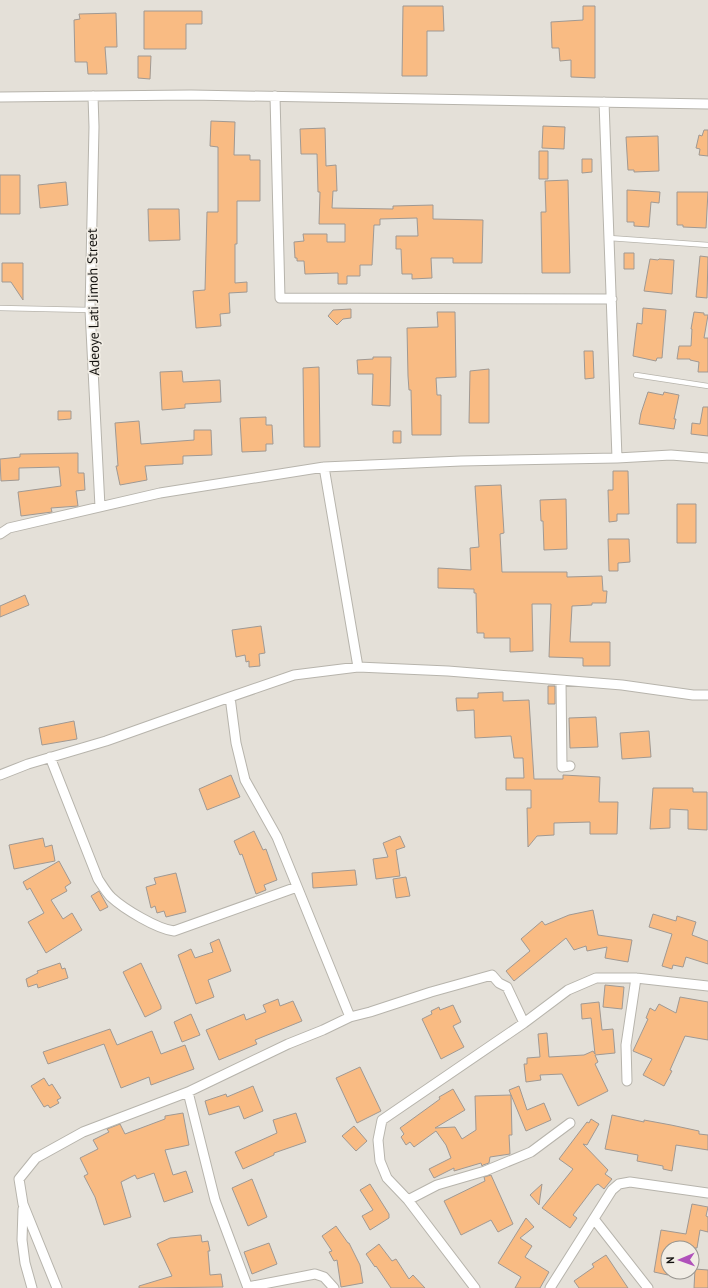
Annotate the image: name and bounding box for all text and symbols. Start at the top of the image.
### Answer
street label: Adeoye Lati Jimoh Street [83,228,103,376]
north arrow [660,1240,700,1280]
text: N [663,1256,677,1264]

